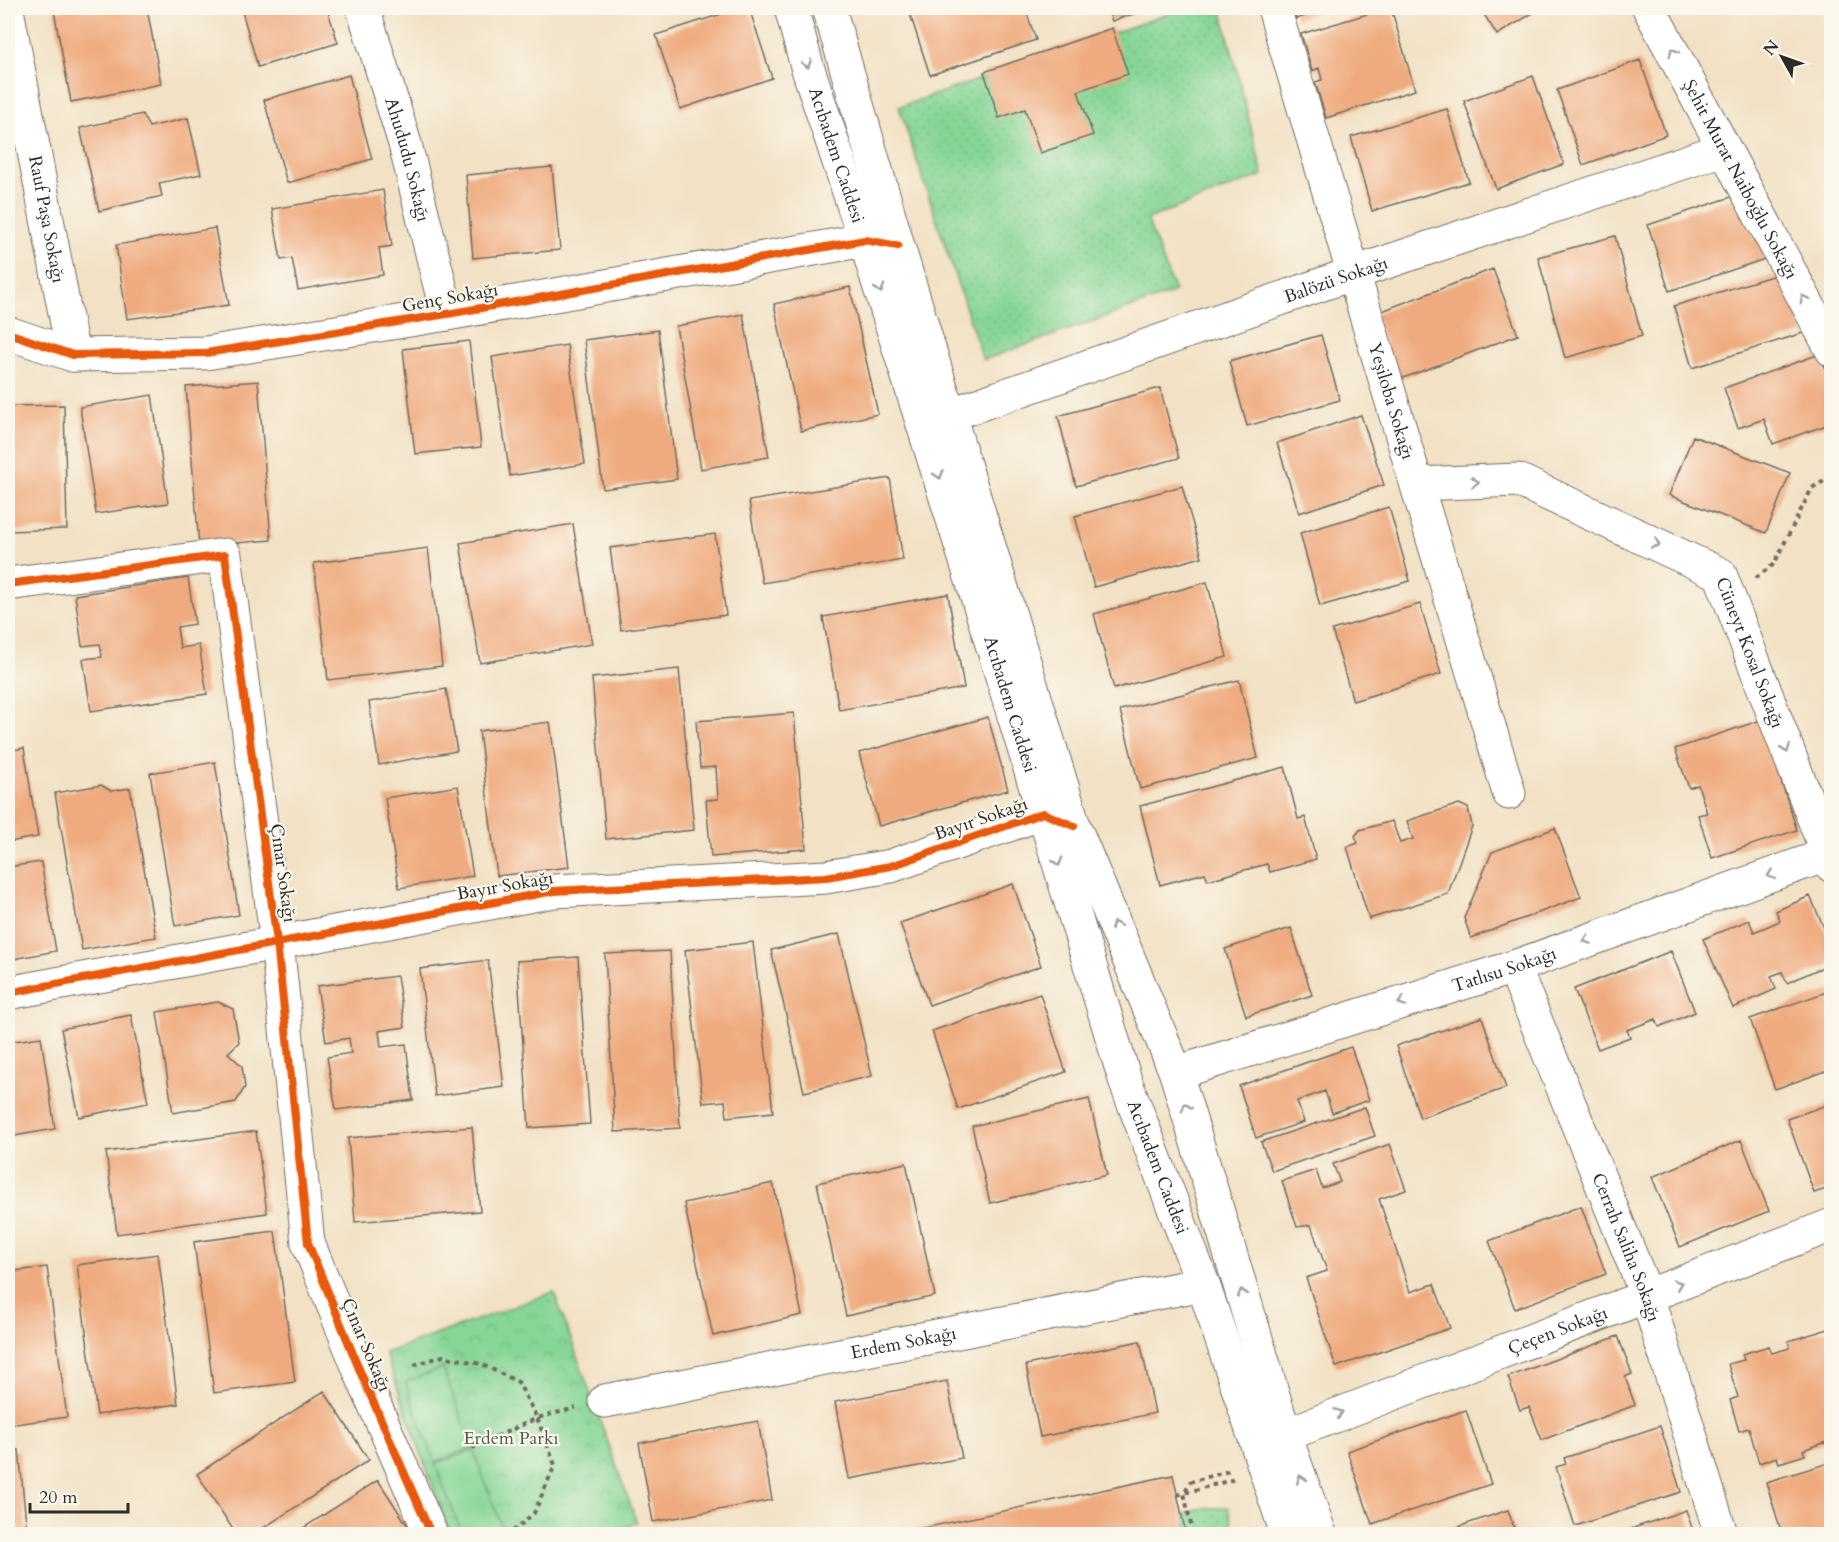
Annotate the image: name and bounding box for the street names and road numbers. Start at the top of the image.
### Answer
street label: Şehit Murat Naiboğlu Sokağı [1677,75,1804,283]
street label: Acıbadem Caddesi [802,84,871,226]
street label: Ahududu Sokağı [379,94,436,224]
street label: Rauf Paşa Sokağı [23,154,71,285]
street label: Balözü Sokağı [1281,250,1391,309]
street label: Genç Sokağı [400,277,500,319]
street label: Yeşiloba Sokağı [1362,339,1421,462]
street label: Cüneyt Kosal Sokağı [1710,573,1790,732]
street label: Acıbadem Caddesi [978,633,1043,775]
street label: Bayır Sokağı [931,791,1031,847]
street label: Çınar Sokağı [264,822,302,924]
street label: Bayır Sokağı [455,865,555,907]
street label: Tatlısu Sokağı [1449,940,1560,998]
street label: Acıbadem Caddesi [1121,1096,1195,1237]
street label: Cerrah Saliha Sokağı [1586,1169,1667,1325]
street label: Çınar Sokağı [335,1294,397,1396]
street label: Çeçen Sokağı [1504,1300,1611,1361]
street label: Erdem Sokağı [848,1320,958,1365]

